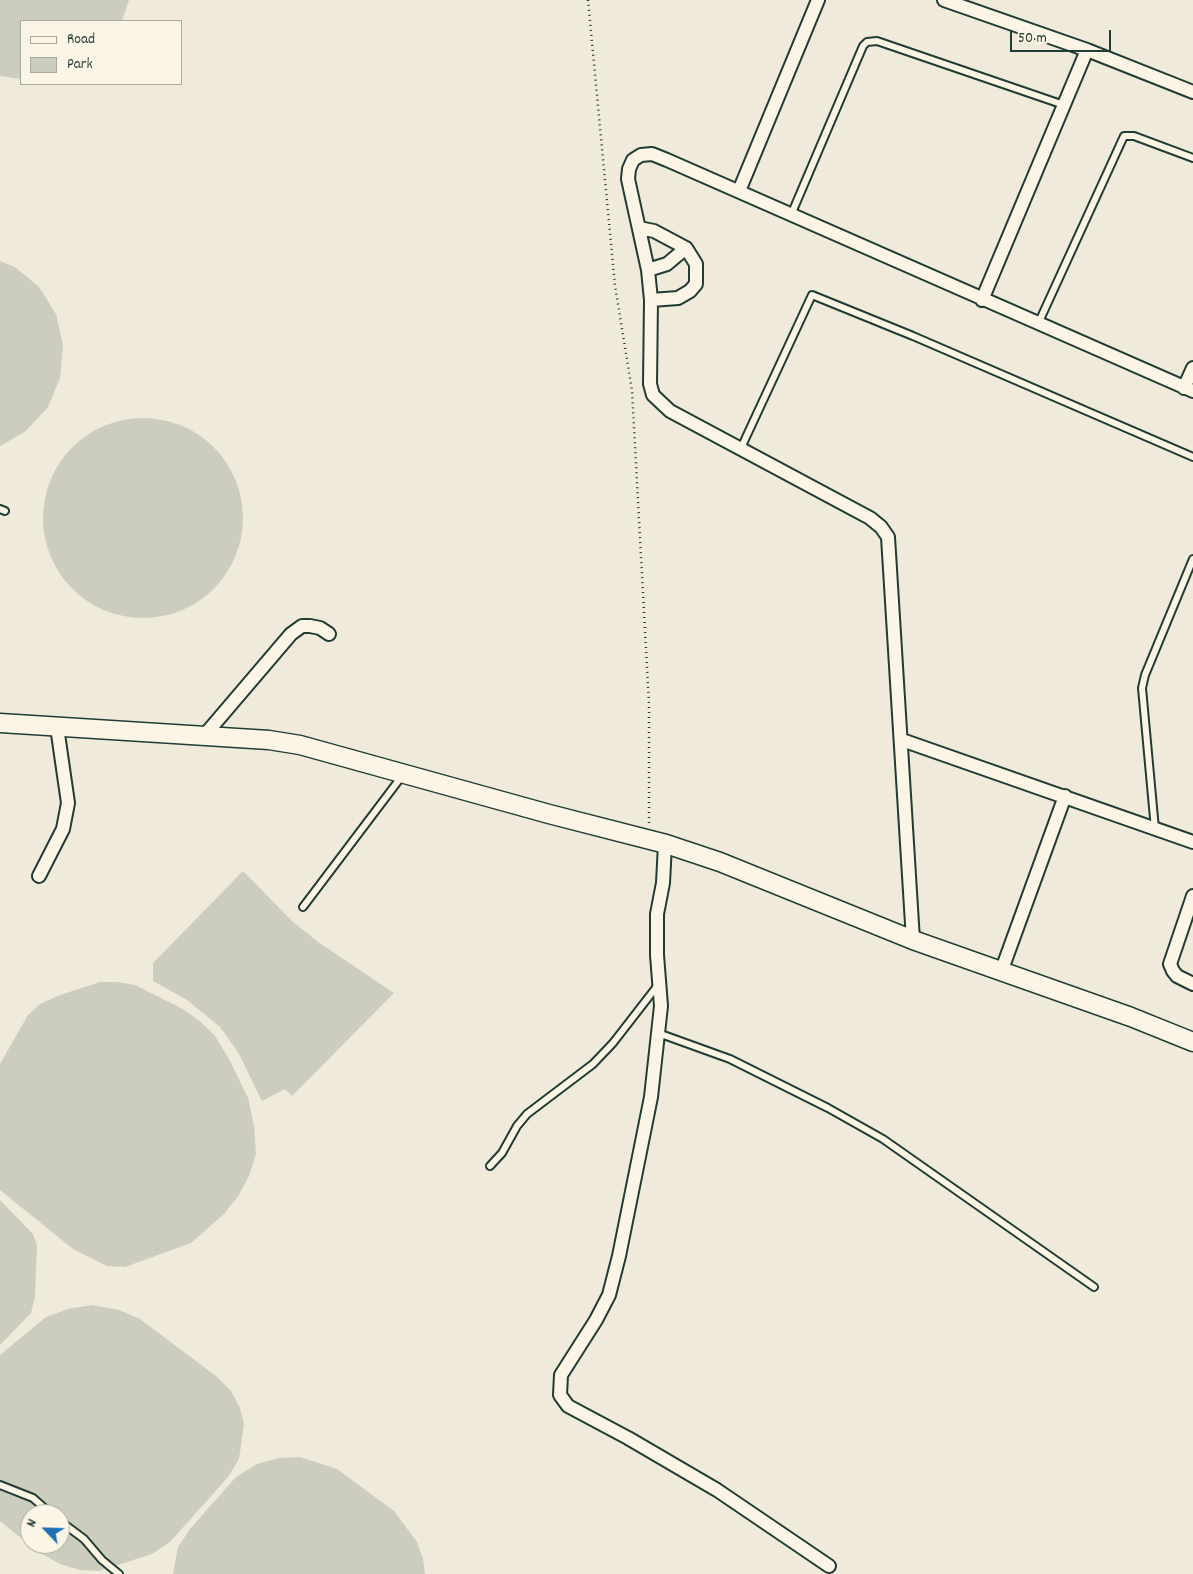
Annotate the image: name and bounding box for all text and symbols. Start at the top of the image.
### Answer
legend [20,20,182,85]
scale bar [1013,20,1114,52]
text: 50 m [1018,28,1047,50]
text: Road [67,29,95,51]
text: Park [67,54,93,76]
north arrow [20,1504,70,1554]
text: N [22,1516,43,1531]

